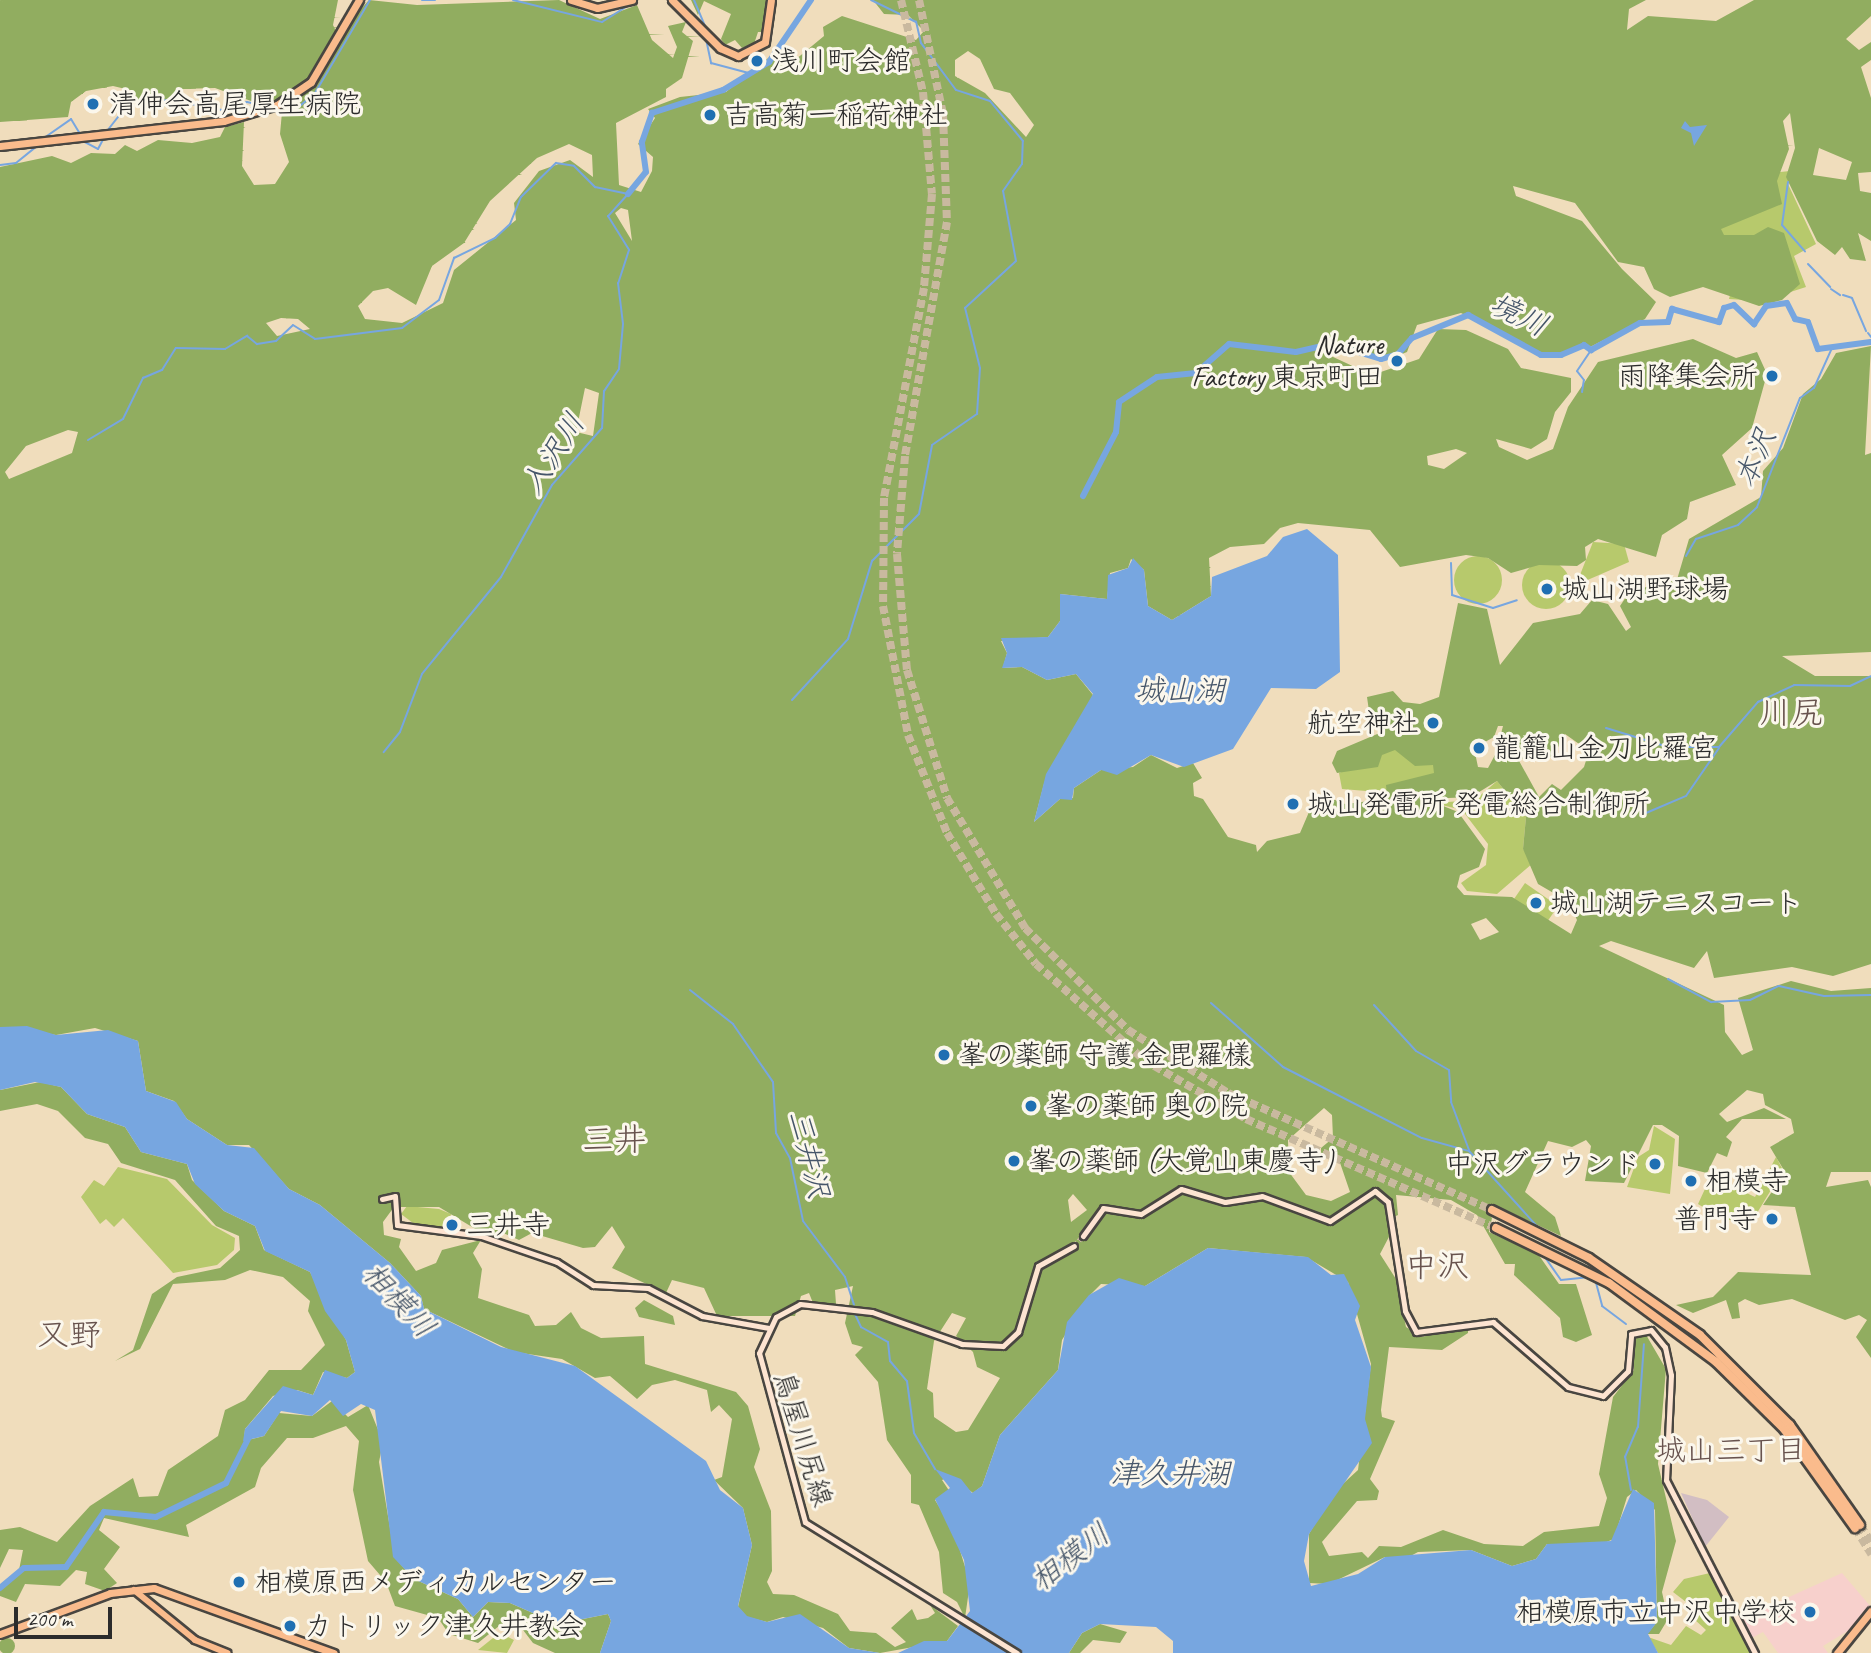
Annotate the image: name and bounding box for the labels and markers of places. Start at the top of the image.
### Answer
place label: 浅川町会館 [771,44,911,78]
marker: 浅川町会館 [749,53,765,69]
place label: 清伸会高尾厚生病院 [109,87,361,121]
marker: 清伸会高尾厚生病院 [83,94,103,114]
place label: 吉高菊一稲荷神社 [724,98,948,132]
marker: 吉高菊一稲荷神社 [702,107,718,123]
place label: Nature Factory 東京町田 [1191,328,1383,394]
marker: Nature Factory 東京町田 [1389,353,1405,369]
place label: 雨降集会所 [1618,359,1758,393]
marker: 雨降集会所 [1764,368,1780,384]
place label: 城山湖野球場 [1561,572,1729,606]
marker: 城山湖野球場 [1539,581,1555,597]
place label: 航空神社 [1307,706,1419,740]
marker: 航空神社 [1425,715,1441,731]
place label: 龍籠山金刀比羅宮 [1493,731,1717,765]
marker: 龍籠山金刀比羅宮 [1471,740,1487,756]
place label: 城山発電所 発電総合制御所 [1307,787,1650,821]
marker: 城山発電所 発電総合制御所 [1285,796,1301,812]
place label: 城山湖テニスコート [1550,886,1802,920]
marker: 城山湖テニスコート [1528,895,1544,911]
place label: 峯の薬師 守護 金毘羅樣 [958,1038,1252,1072]
marker: 峯の薬師 守護 金毘羅樣 [936,1047,952,1063]
place label: 峯の薬師 奥の院 [1045,1089,1248,1123]
marker: 峯の薬師 奥の院 [1023,1098,1039,1114]
place label: 峯の薬師 (大覚山東慶寺) [1028,1144,1333,1178]
place label: 中沢グラウンド [1445,1147,1641,1181]
marker: 峯の薬師 (大覚山東慶寺) [1006,1153,1022,1169]
marker: 中沢グラウンド [1647,1156,1663,1172]
place label: 相模寺 [1705,1164,1789,1198]
marker: 相模寺 [1683,1173,1699,1189]
place label: 普門寺 [1674,1202,1758,1236]
place label: 三井寺 [466,1208,550,1242]
marker: 普門寺 [1764,1211,1780,1227]
marker: 三井寺 [444,1217,460,1233]
place label: 相模原西メディカルセンター [255,1565,619,1599]
marker: 相模原西メディカルセンター [229,1572,249,1592]
place label: 相模原市立中沢中学校 [1516,1595,1796,1629]
marker: 相模原市立中沢中学校 [1802,1604,1818,1620]
place label: カトリック津久井教会 [304,1609,584,1643]
marker: カトリック津久井教会 [282,1618,298,1634]

